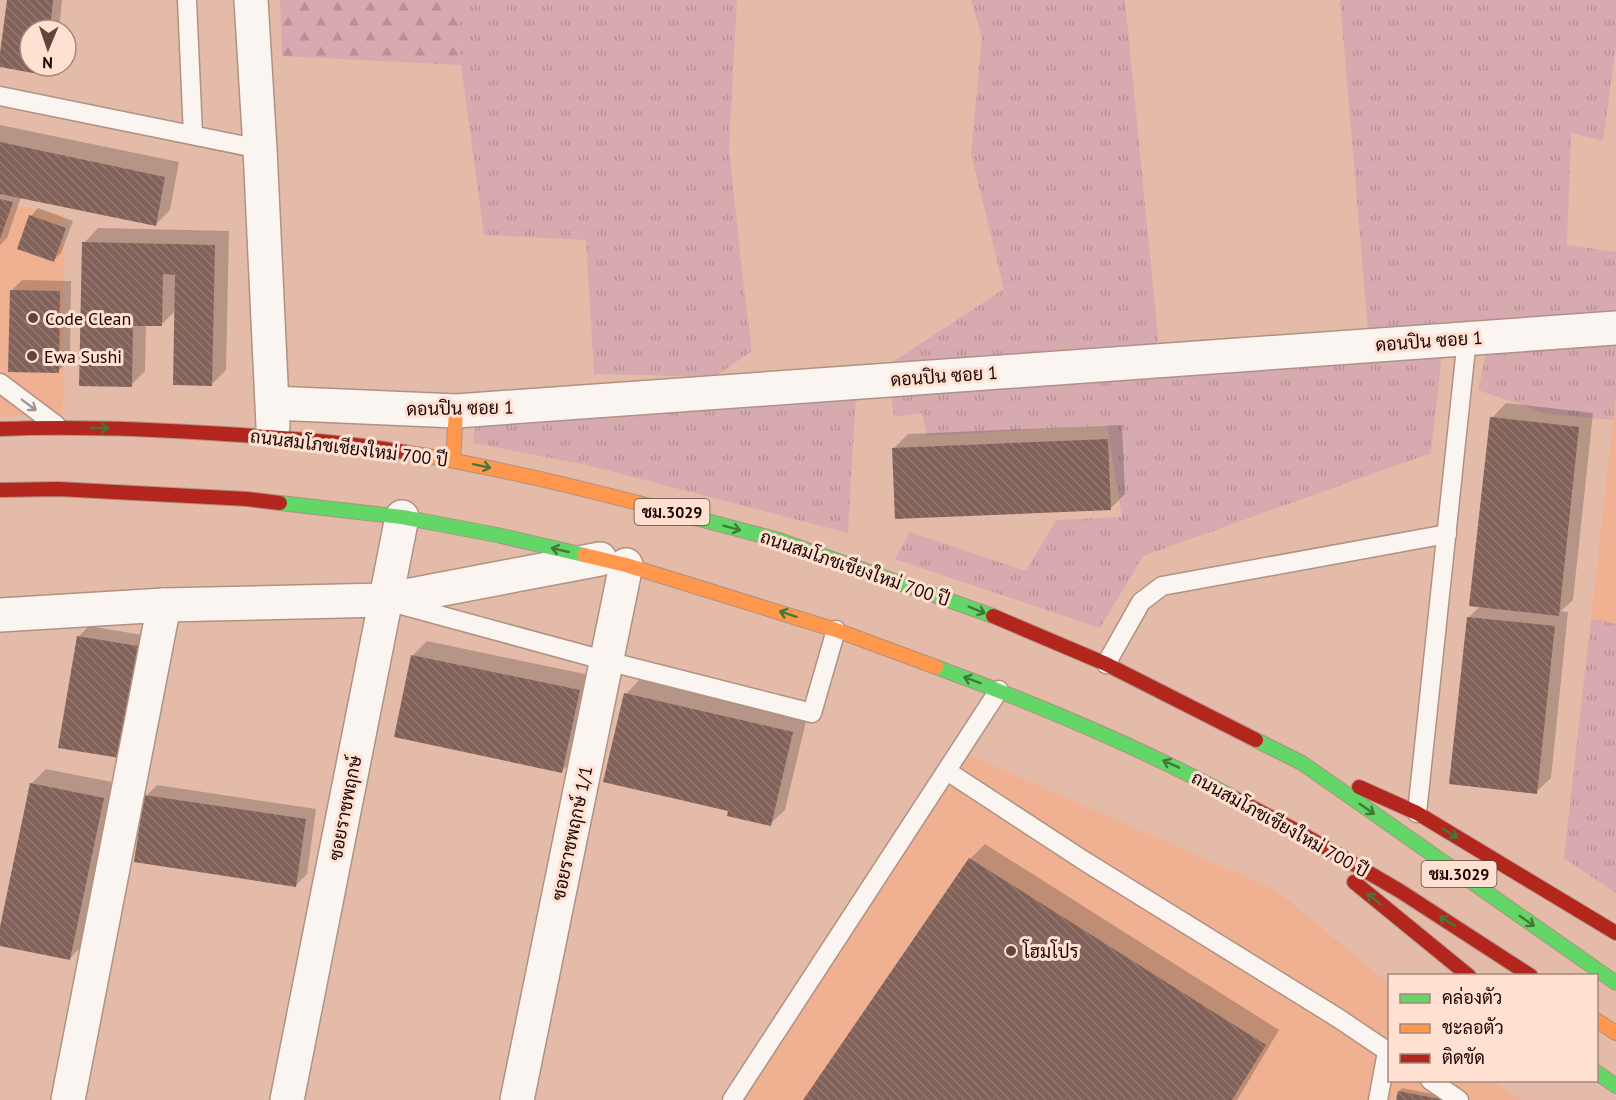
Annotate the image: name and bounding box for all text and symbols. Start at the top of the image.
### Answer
north arrow [18,18,78,78]
text: N [42,53,53,73]
place label: Code Clean [45,307,131,330]
marker: Code Clean [26,311,40,325]
street label: ดอนปิน ซอย 1 [1375,326,1483,356]
place label: Ewa Sushi [44,345,122,368]
marker: Ewa Sushi [25,349,39,363]
street label: ดอนปิน ซอย 1 [890,361,998,391]
street label: ดอนปิน ซอย 1 [406,396,514,420]
one-way arrow [21,398,37,411]
one-way arrow [90,422,110,434]
street label: ถนนสมโภชเชียงใหม่ 700 ปี [249,423,449,472]
one-way arrow [472,461,491,472]
road number: ชม.3029 [634,499,710,525]
one-way arrow [723,522,742,534]
street label: ถนนสมโภชเชียงใหม่ 700 ปี [757,524,953,611]
one-way arrow [551,543,570,555]
one-way arrow [967,605,986,616]
one-way arrow [779,608,798,619]
one-way arrow [963,673,982,684]
street label: ซอยราชพฤกษ์ [323,753,367,862]
one-way arrow [1162,758,1180,770]
street label: ซอยราชพฤกษ์ 1/1 [546,763,597,902]
street label: ถนนสมโภชเชียงใหม่ 700 ปี [1187,765,1373,882]
one-way arrow [1359,803,1375,815]
one-way arrow [1441,827,1458,839]
road number: ชม.3029 [1422,861,1496,887]
one-way arrow [1366,893,1382,906]
one-way arrow [1439,915,1455,927]
one-way arrow [1518,915,1535,927]
place label: โฮมโปร [1022,939,1079,963]
marker: โฮมโปร [1004,944,1018,958]
legend [1388,974,1598,1082]
text: คล่องตัว [1442,986,1502,1009]
text: ชะลอตัว [1442,1016,1504,1039]
text: ติดขัด [1442,1046,1485,1069]

